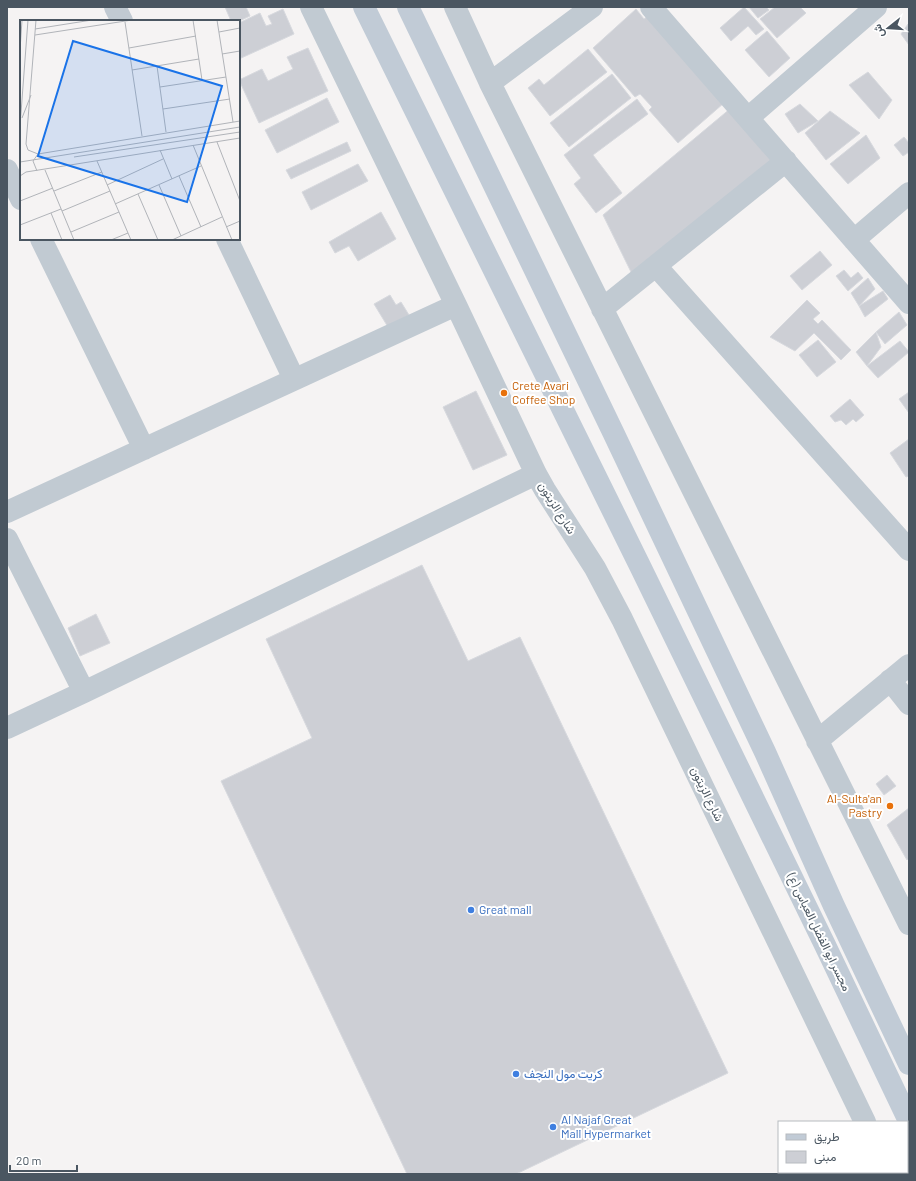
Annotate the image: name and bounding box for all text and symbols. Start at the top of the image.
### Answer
north arrow [868,8,908,48]
inset map [20,20,240,240]
text: ش [870,23,887,39]
place label: Crete Avari Coffee Shop [512,378,575,406]
marker: Crete Avari Coffee Shop [499,388,509,398]
street label: شارع الزيتون [534,479,579,538]
street label: شارع الزيتون [686,764,727,824]
place label: Al-Sulta'an Pastry [827,791,882,819]
marker: Al-Sulta'an Pastry [885,801,895,811]
street label: مجسر ابو الفضل العباس (ع) [782,869,855,994]
place label: Great mall [479,902,531,916]
marker: Great mall [466,905,476,915]
place label: كريت مول النجف [524,1066,603,1082]
marker: كريت مول النجف [511,1069,521,1079]
place label: Al Najaf Great Mall Hypermarket [561,1112,651,1140]
legend [778,1121,908,1173]
marker: Al Najaf Great Mall Hypermarket [548,1122,558,1132]
text: طريق [814,1129,840,1145]
scale bar [10,1147,77,1173]
text: مبنى [814,1149,836,1165]
text: 20 m [16,1153,42,1167]

